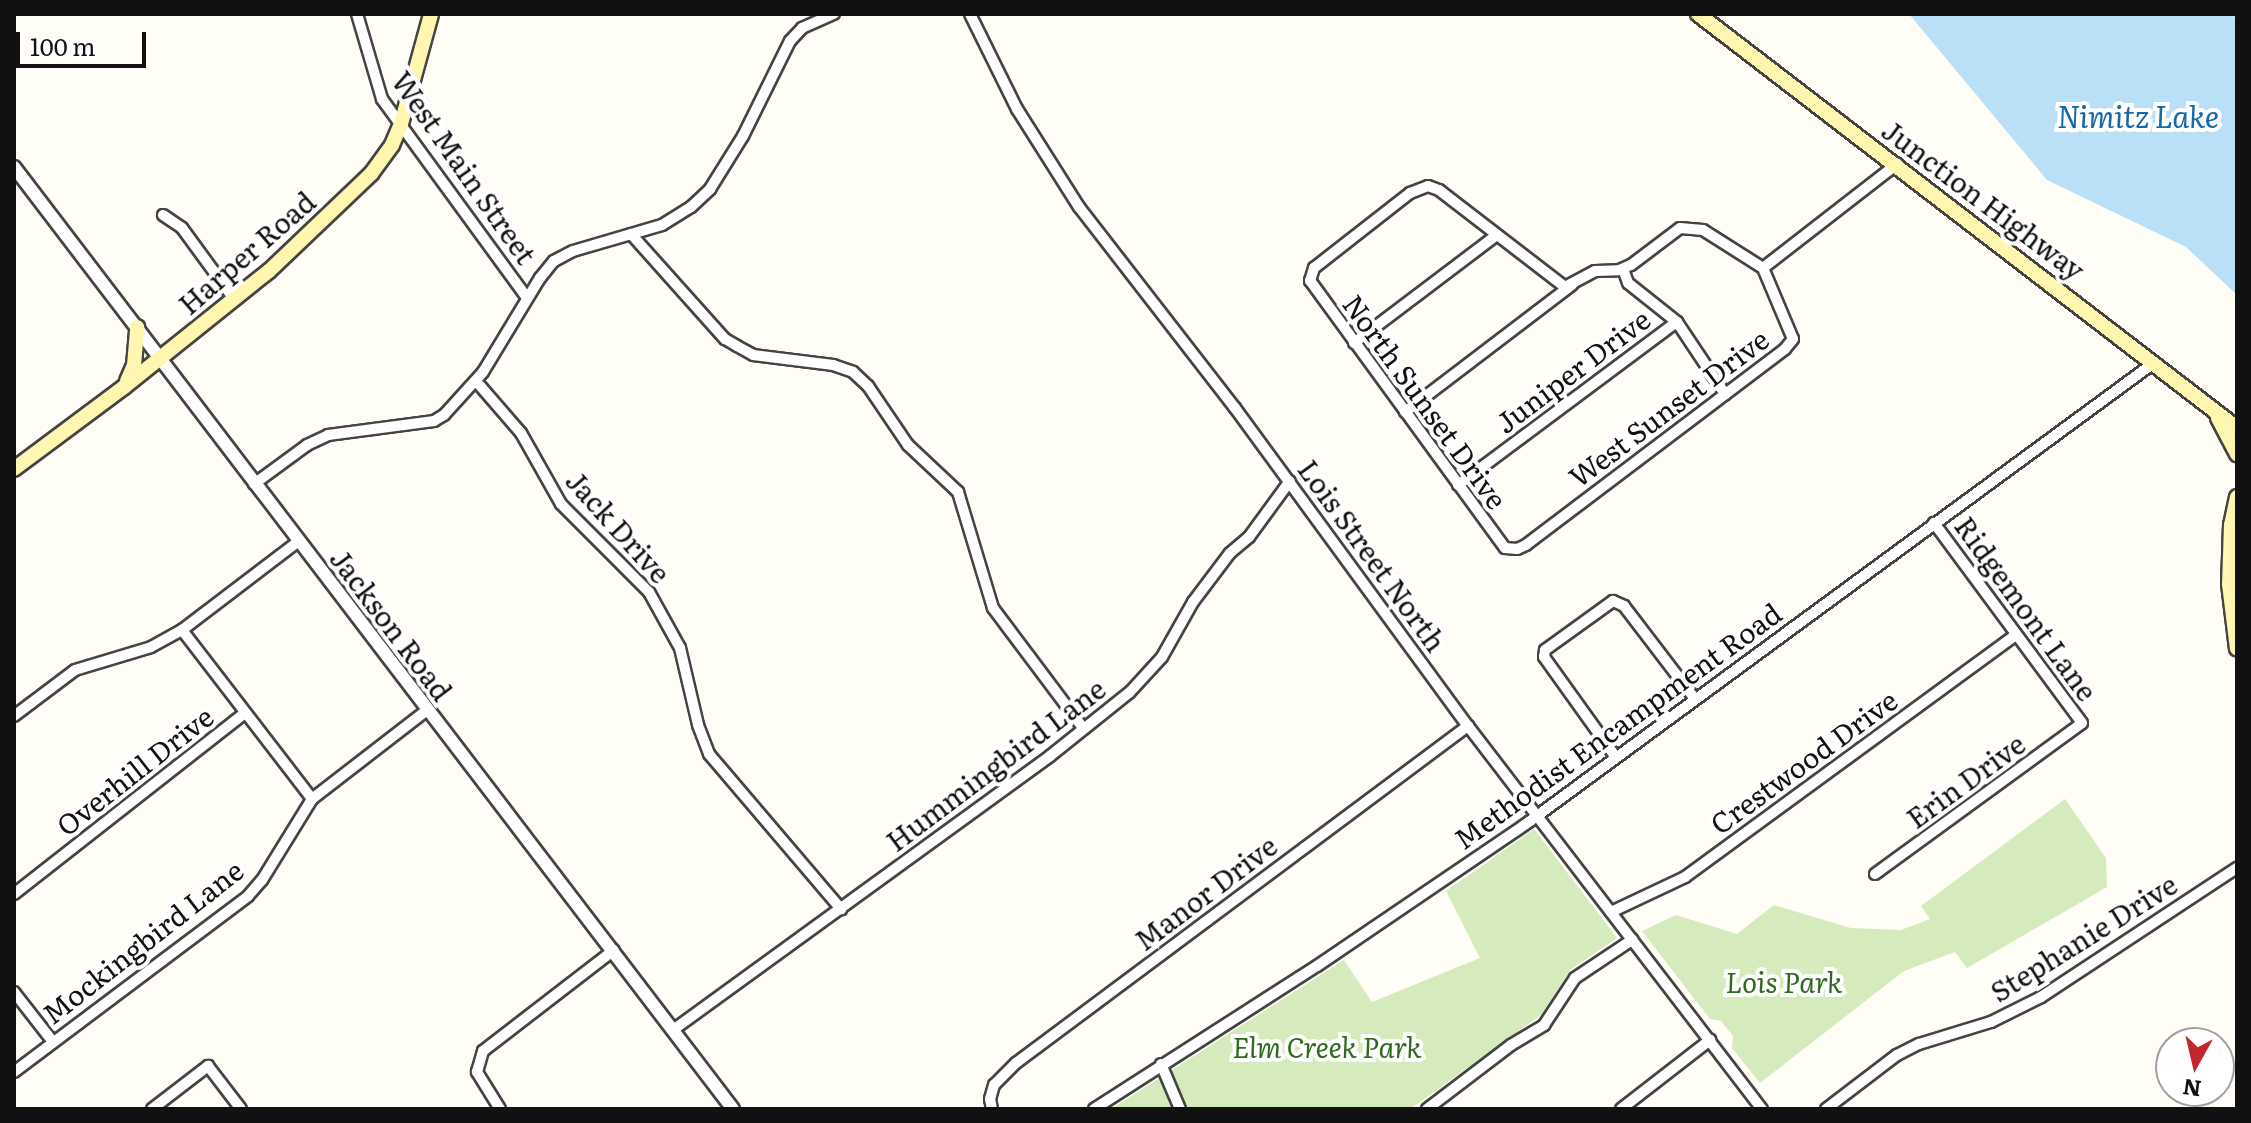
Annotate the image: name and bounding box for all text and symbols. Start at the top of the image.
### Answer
scale bar [20,16,150,66]
text: 100 m [30,28,96,63]
street label: West Main Street [386,64,544,270]
water label: Nimitz Lake [2057,97,2219,133]
street label: Junction Highway [1876,112,2092,286]
street label: Harper Road [171,184,321,320]
street label: North Sunset Drive [1337,287,1515,515]
street label: Juniper Drive [1488,301,1656,439]
street label: West Sunset Drive [1562,321,1774,493]
street label: Lois Street North [1292,453,1454,657]
street label: Jack Drive [560,463,678,589]
street label: Ridgemont Lane [1949,509,2105,707]
street label: Jackson Road [324,542,460,706]
street label: Methodist Encampment Road [1447,595,1787,855]
street label: Hummingbird Lane [879,671,1111,857]
street label: Crestwood Drive [1703,682,1903,840]
street label: Overhill Drive [49,698,219,842]
street label: Erin Drive [1899,726,2031,834]
street label: Manor Drive [1127,828,1283,956]
street label: Mockingbird Lane [35,852,249,1030]
street label: Stephanie Drive [1984,866,2182,1008]
park label: Lois Park [1726,964,1842,998]
north arrow [2155,1027,2235,1107]
park label: Elm Creek Park [1232,1029,1422,1063]
text: N [2180,1072,2203,1107]

